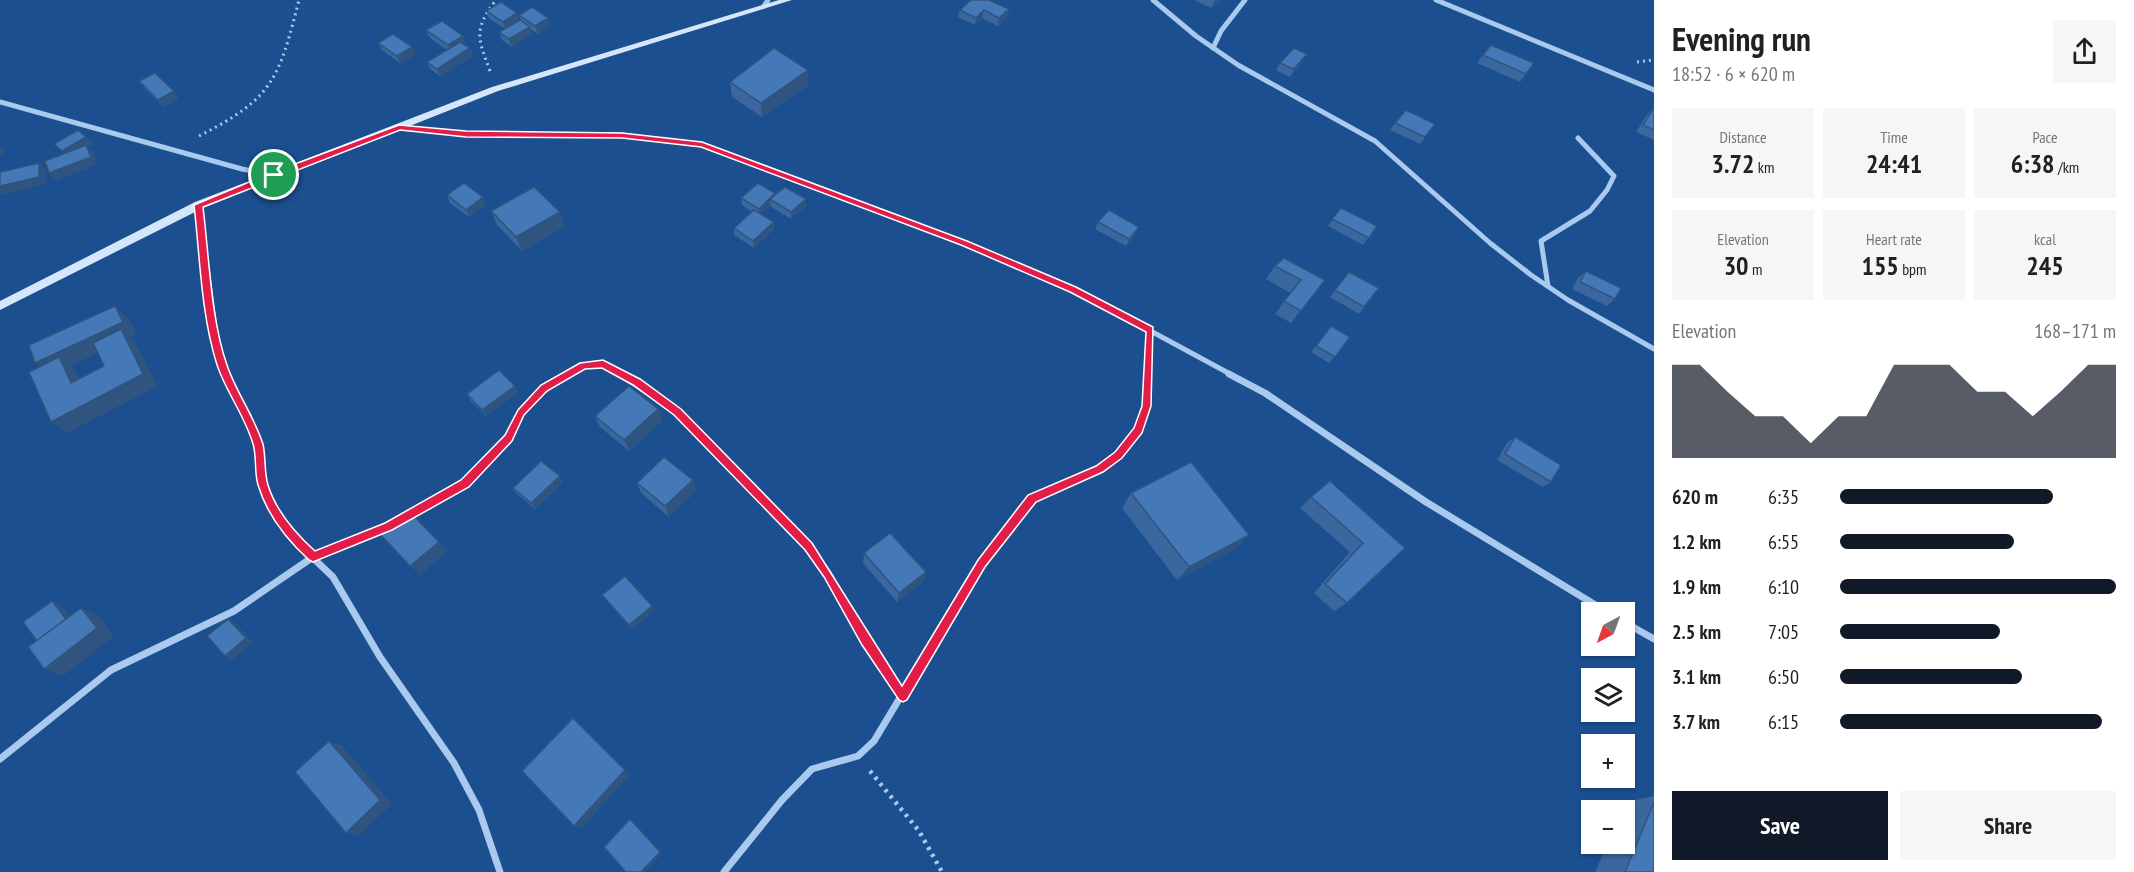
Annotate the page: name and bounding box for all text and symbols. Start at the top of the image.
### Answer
text: Evening run [1672,17,1811,60]
button: share [2053,20,2116,83]
text: 18:52 · 6 × 620 m [1672,61,1795,87]
text: Distance [1719,127,1767,147]
text: Time [1880,127,1908,147]
text: Pace [2032,127,2058,147]
text: 3.72 [1712,147,1754,180]
text: 24:41 [1866,147,1922,180]
text: 6:38 [2011,147,2055,180]
pin [248,149,299,200]
text: km [1754,157,1774,177]
text: /km [2055,157,2079,177]
icon: arrive [257,158,290,191]
text: Elevation [1717,229,1769,249]
text: Heart rate [1866,229,1922,249]
text: kcal [2034,229,2056,249]
text: 30 [1724,249,1749,282]
text: 155 [1861,249,1899,282]
text: 245 [2026,249,2064,282]
text: m [1749,259,1762,279]
text: bpm [1899,259,1927,279]
text: Elevation [1672,318,1736,344]
text: 168–171 m [2034,318,2116,344]
text: 620 m [1672,484,1718,510]
text: 6:35 [1768,484,1799,510]
text: 1.2 km [1672,529,1721,555]
text: 6:55 [1768,529,1799,555]
text: 1.9 km [1672,574,1721,600]
text: 6:10 [1768,574,1799,600]
north arrow [1581,602,1635,656]
map controls [1581,602,1635,854]
text: 2.5 km [1672,619,1721,645]
text: 7:05 [1768,619,1799,645]
text: 3.1 km [1672,664,1721,690]
text: 6:50 [1768,664,1799,690]
button: layers [1581,668,1635,722]
text: 3.7 km [1672,709,1720,735]
text: 6:15 [1768,709,1799,735]
button: + [1581,734,1635,788]
button: Save [1672,791,1888,860]
button: Share [1900,791,2116,860]
button: − [1581,800,1635,854]

